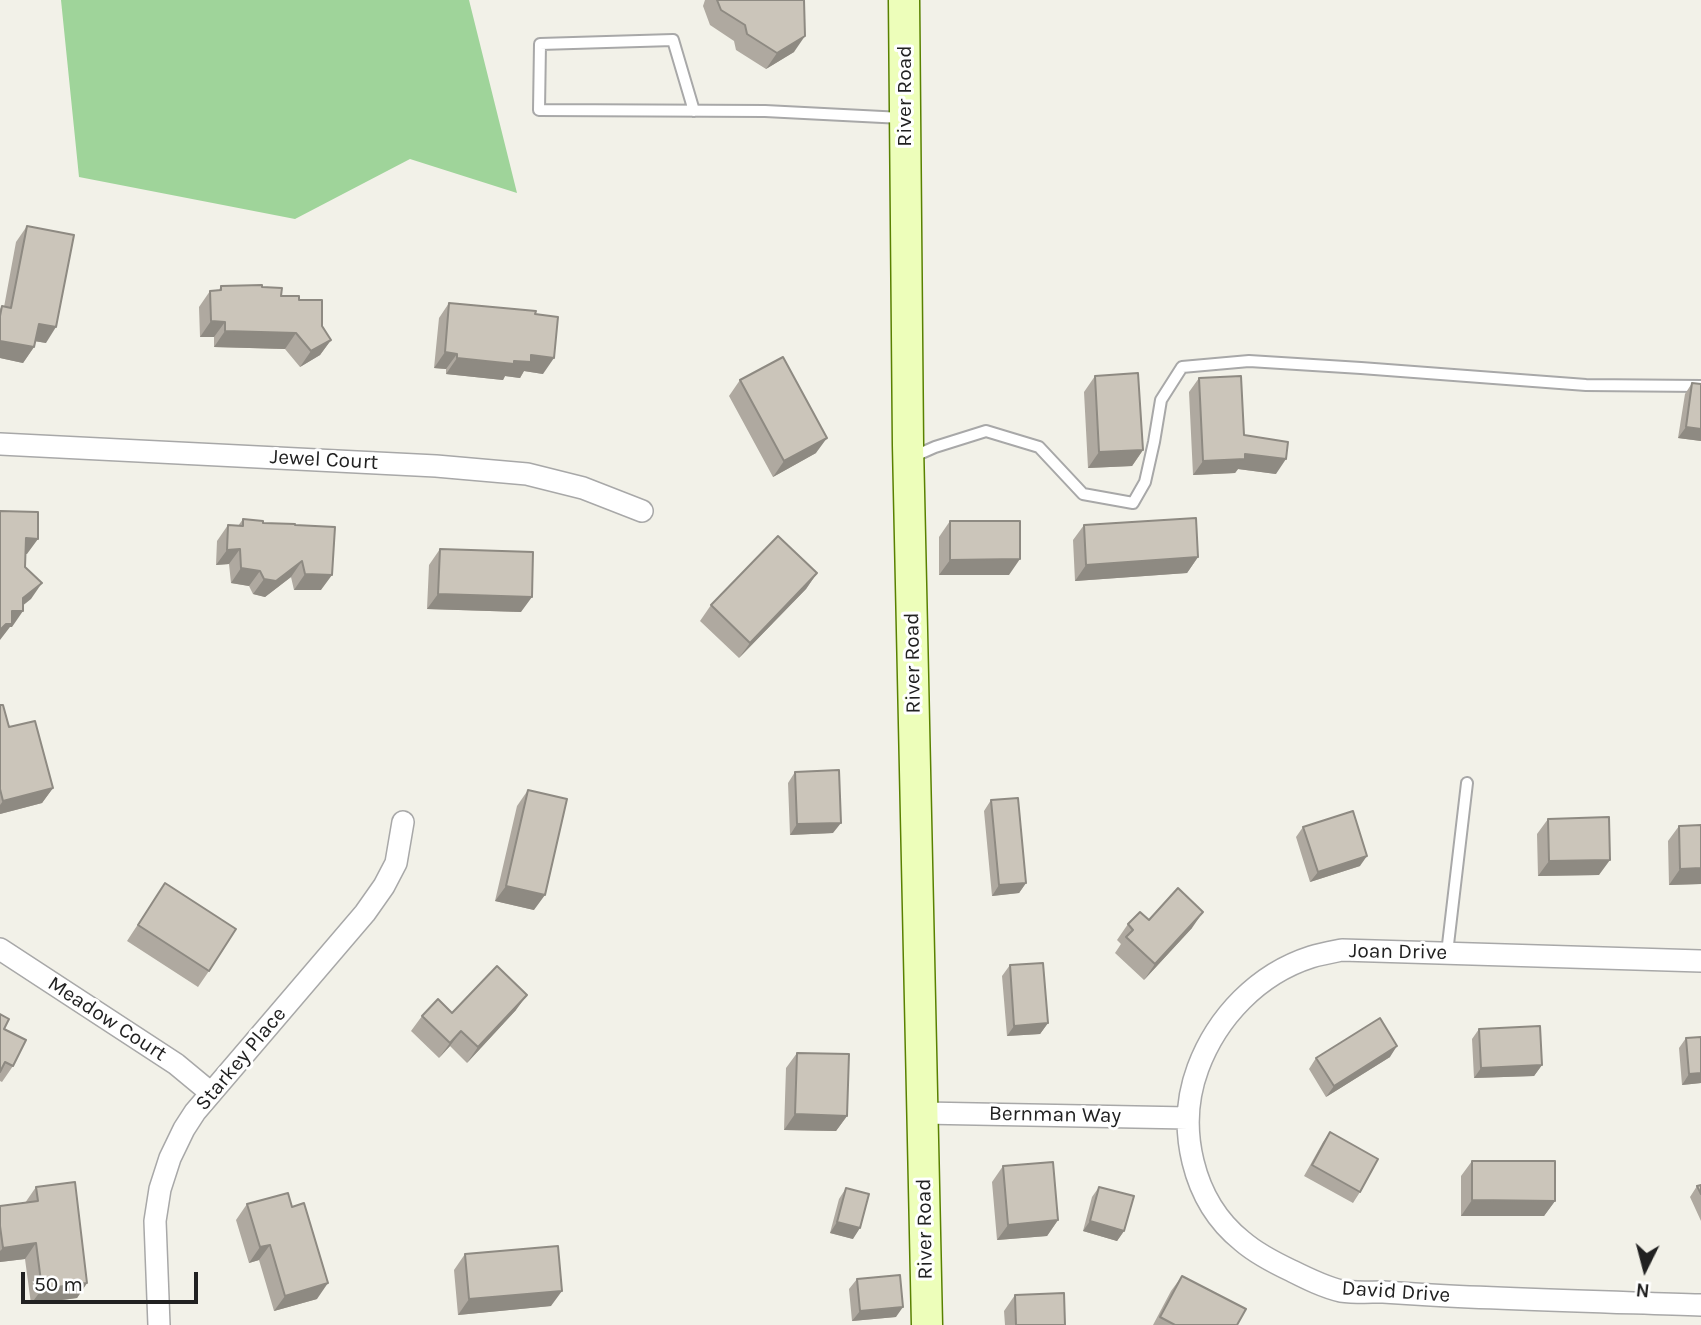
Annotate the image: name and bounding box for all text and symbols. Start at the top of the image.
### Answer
street label: River Road [892,45,918,147]
street label: Jewel Court [269,445,379,475]
street label: River Road [900,612,926,714]
street label: Joan Drive [1349,939,1447,965]
street label: Meadow Court [43,971,171,1067]
street label: Starkey Place [190,1002,292,1116]
street label: Bernman Way [989,1101,1121,1129]
street label: River Road [912,1178,938,1280]
north arrow [1610,1234,1680,1304]
scale bar [24,1258,201,1302]
text: 50 m [34,1272,83,1296]
street label: David Drive [1341,1276,1451,1308]
text: N [1635,1278,1651,1302]

